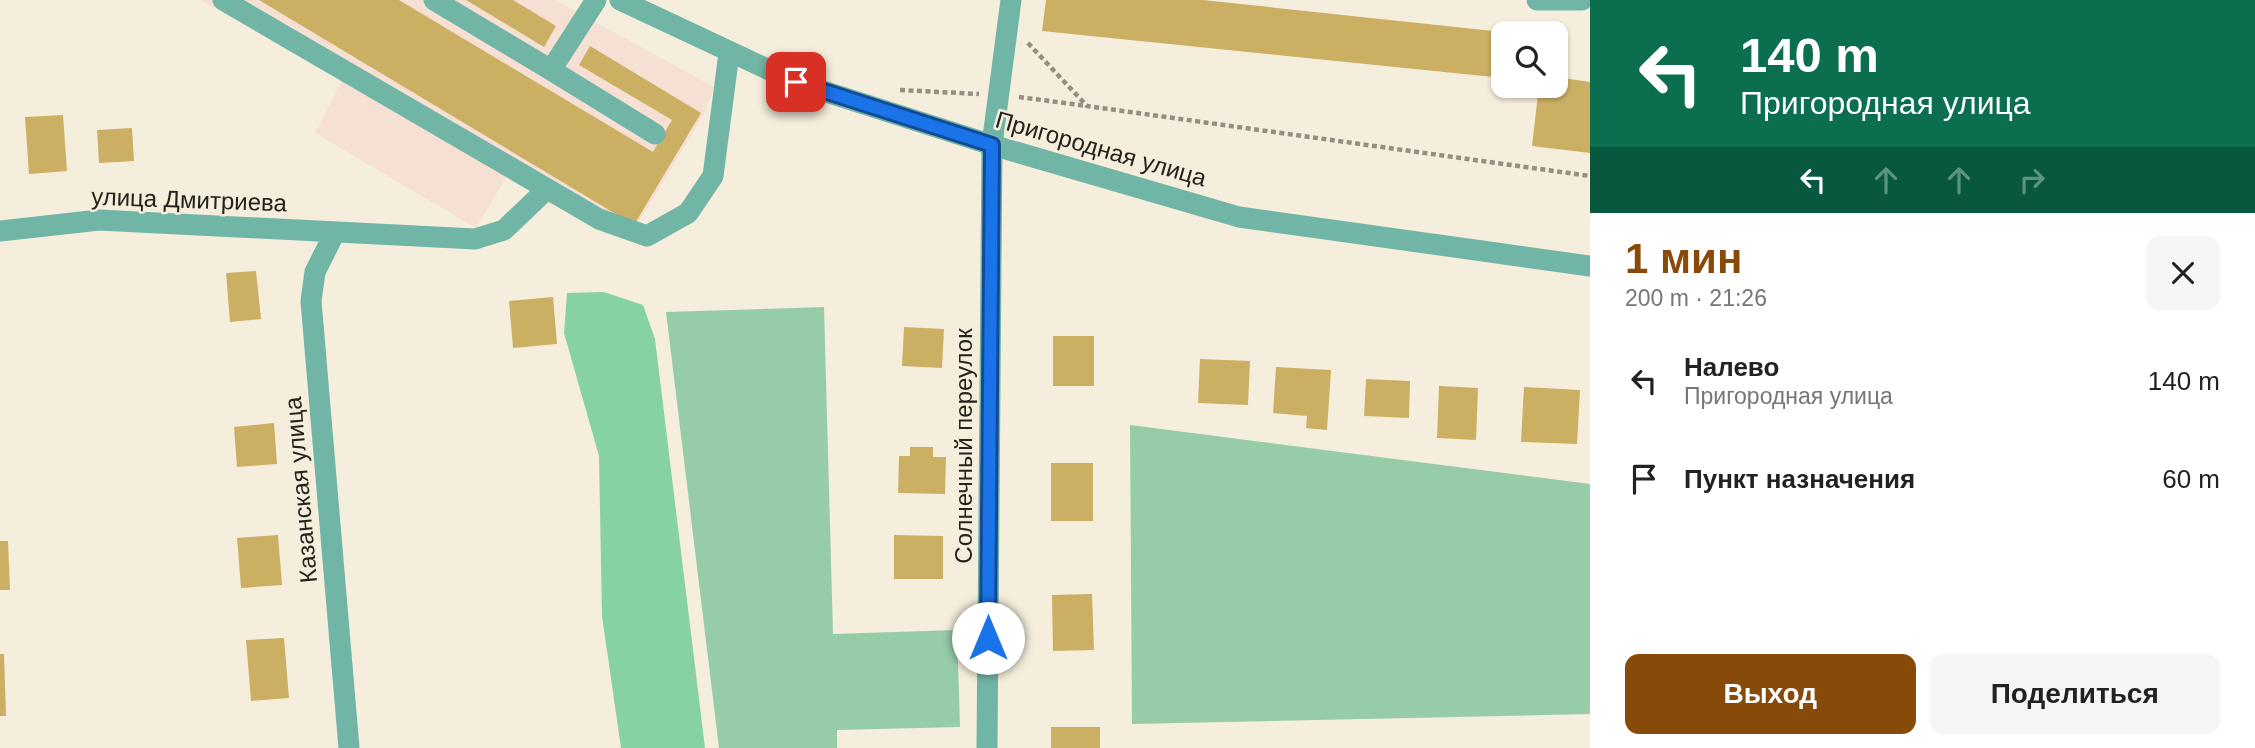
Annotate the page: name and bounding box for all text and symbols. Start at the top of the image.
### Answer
map controls [1491,21,1568,98]
button: search [1491,21,1568,98]
icon: left [1625,28,1716,119]
text: 140 m [1740,28,1879,82]
pin [766,52,826,112]
icon: arrive [777,63,815,101]
text: Пригородная улица [1740,85,2031,121]
street label: Пригородная улица [993,105,1210,192]
icon: left [1794,161,1832,199]
icon: ahead [1867,161,1905,199]
icon: ahead [1940,161,1978,199]
icon: right [2013,161,2051,199]
street label: улица Дмитриева [91,183,288,216]
text: 1 мин [1625,235,1742,282]
button: close [2146,236,2220,310]
text: 200 m · 21:26 [1625,285,1767,311]
street label: Солнечный переулок [950,328,977,564]
text: Налево [1684,352,1779,382]
icon: left [1625,362,1663,400]
text: 140 m [2148,366,2220,396]
text: Пригородная улица [1684,383,1893,409]
street label: Казанская улица [279,395,322,584]
icon: arrive [1625,460,1663,498]
text: Пункт назначения [1684,464,1915,494]
text: 60 m [2162,464,2220,494]
position arrow [951,601,1025,675]
button: Выход [1625,654,1916,734]
button: Поделиться [1930,654,2220,734]

